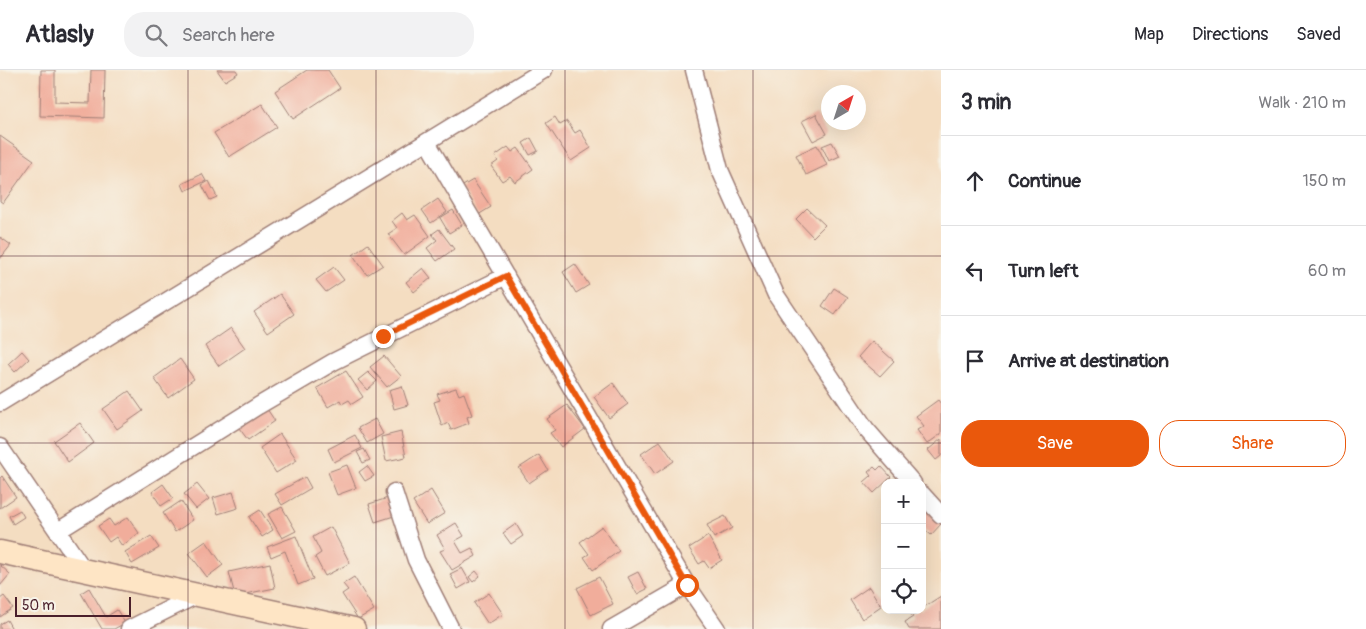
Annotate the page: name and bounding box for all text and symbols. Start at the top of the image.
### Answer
search box [124,12,474,57]
text: Atlasly [25,20,94,49]
icon: search [142,21,170,49]
text: Search here [182,23,275,47]
text: Map [1134,23,1164,46]
text: Directions [1192,23,1268,46]
text: Saved [1296,23,1341,46]
north arrow [821,85,866,130]
text: 3 min [961,89,1011,116]
text: Walk · 210 m [1258,93,1346,113]
icon: ahead [961,167,989,195]
text: Continue [1008,169,1081,193]
text: 150 m [1302,171,1346,191]
icon: left [961,257,989,285]
text: Turn left [1008,259,1078,283]
text: 60 m [1308,261,1346,281]
route end [372,325,395,348]
icon: arrive [961,347,989,375]
text: Arrive at destination [1008,349,1169,373]
button: Save [961,420,1149,467]
button: Share [1159,420,1346,467]
map controls [881,479,926,614]
button: + [881,479,926,524]
button: − [881,524,926,569]
button: locate [881,569,926,614]
route start [676,574,699,597]
scale bar [15,594,131,617]
text: 50 m [22,597,55,614]

